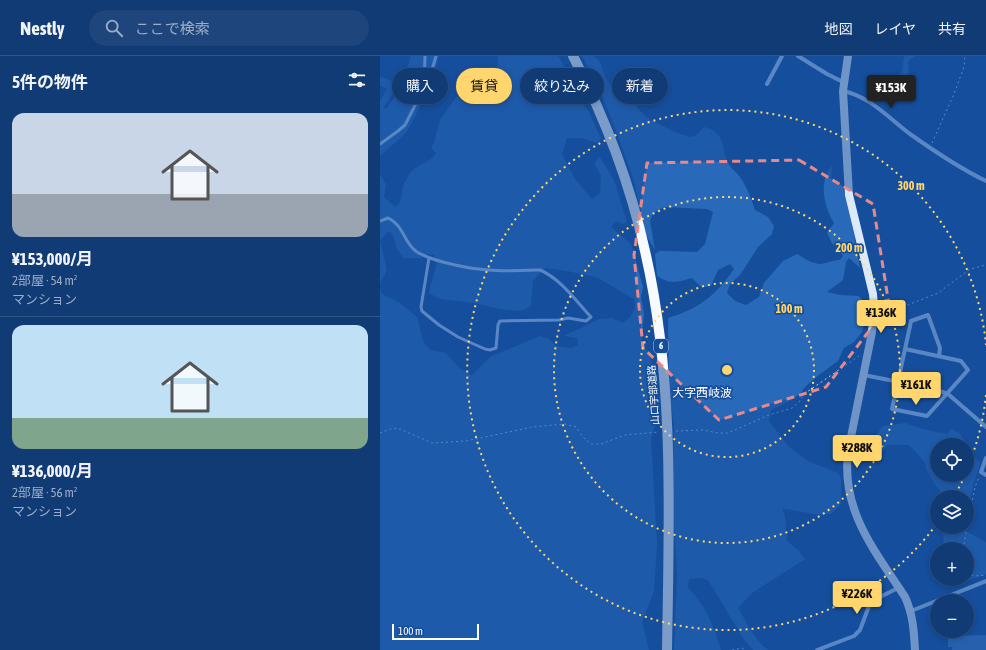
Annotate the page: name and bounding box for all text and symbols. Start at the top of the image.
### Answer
search box [89,10,369,46]
text: Nestly [20,17,65,39]
icon: search [103,17,125,39]
text: ここで検索 [135,20,210,37]
text: 地図 [824,21,852,37]
text: レイヤ [874,21,916,37]
text: 共有 [938,21,966,37]
chip: 購入 [392,68,448,104]
chip: 賃貸 [456,68,512,104]
chip: 絞り込み [520,68,604,104]
chip: 新着 [612,68,668,104]
icon: filters [346,69,368,91]
text: 5件の物件 [12,72,88,92]
pin: ¥153K [863,75,919,109]
text: ¥153K [876,80,906,95]
icon: home [154,139,226,211]
text: 300 m [897,179,925,193]
text: 200 m [835,241,863,255]
text: ¥153,000/月 [12,249,93,269]
text: 2部屋 · 54 m² [12,273,77,288]
text: マンション [12,292,77,307]
pin: ¥136K [853,300,909,334]
text: 100 m [775,302,803,316]
text: ¥136K [866,305,896,320]
road number: 6 [654,339,668,353]
icon: home [154,351,226,423]
centre of rings [720,363,734,377]
street label: 山口宇部道路 [646,365,661,425]
pin: ¥161K [888,372,944,406]
text: ¥161K [901,377,931,392]
district label: 大字西岐波 [672,386,732,400]
pin: ¥288K [829,435,885,469]
map controls [930,438,974,638]
button: locate [930,438,974,482]
text: ¥288K [842,440,872,455]
text: ¥136,000/月 [12,461,93,481]
text: 2部屋 · 56 m² [12,485,77,500]
button: layers [930,490,974,534]
text: マンション [12,504,77,519]
button: + [930,542,974,586]
pin: ¥226K [829,581,885,615]
text: ¥226K [842,586,872,601]
button: − [930,594,974,638]
scale bar [392,622,479,641]
text: 100 m [398,625,423,637]

